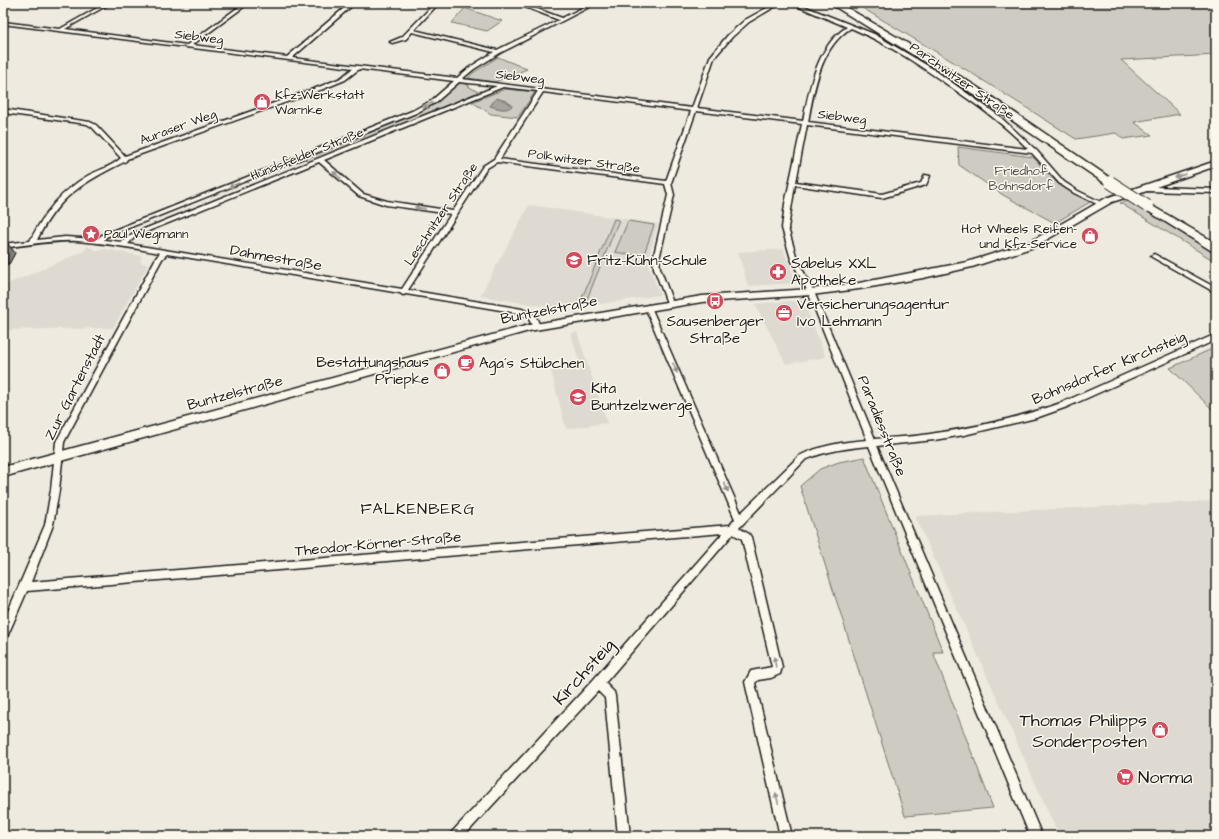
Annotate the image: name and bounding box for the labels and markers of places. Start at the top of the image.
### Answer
place label: Kfz-Werkstatt Warnke [275,86,365,119]
shop icon: Kfz-Werkstatt Warnke [252,92,272,112]
place label: Hot Wheels Reifen- und Kfz-Service [961,220,1077,253]
place icon: Paul Wegmann [81,224,101,244]
place label: Paul Wegmann [104,225,189,244]
shop icon: Hot Wheels Reifen- und Kfz-Service [1080,226,1100,246]
school or university icon: Fritz-Kühn-Schule [564,250,584,270]
place label: Fritz-Kühn-Schule [587,250,707,271]
place label: Sabelus XXL Apotheke [791,253,877,291]
pharmacy icon: Sabelus XXL Apotheke [768,262,788,282]
bus stop icon: Sausenberger Straße [705,291,725,311]
place label: Versicherungsagentur Ivo Lehmann [797,294,949,332]
office icon: Versicherungsagentur Ivo Lehmann [774,303,794,323]
place label: Sausenberger Straße [667,311,763,349]
place label: Bestattungshaus Priepke [316,352,429,390]
cafe icon: Aga´s Stübchen [456,353,476,373]
place label: Aga´s Stübchen [479,353,585,375]
shop icon: Bestattungshaus Priepke [432,361,452,381]
place label: Kita Buntzelzwerge [591,378,693,417]
school or university icon: Kita Buntzelzwerge [568,387,588,407]
place label: Thomas Philipps Sonderposten [1020,708,1147,754]
shop icon: Thomas Philipps Sonderposten [1150,720,1170,740]
place label: Norma [1138,765,1193,790]
supermarket icon: Norma [1115,767,1135,787]

